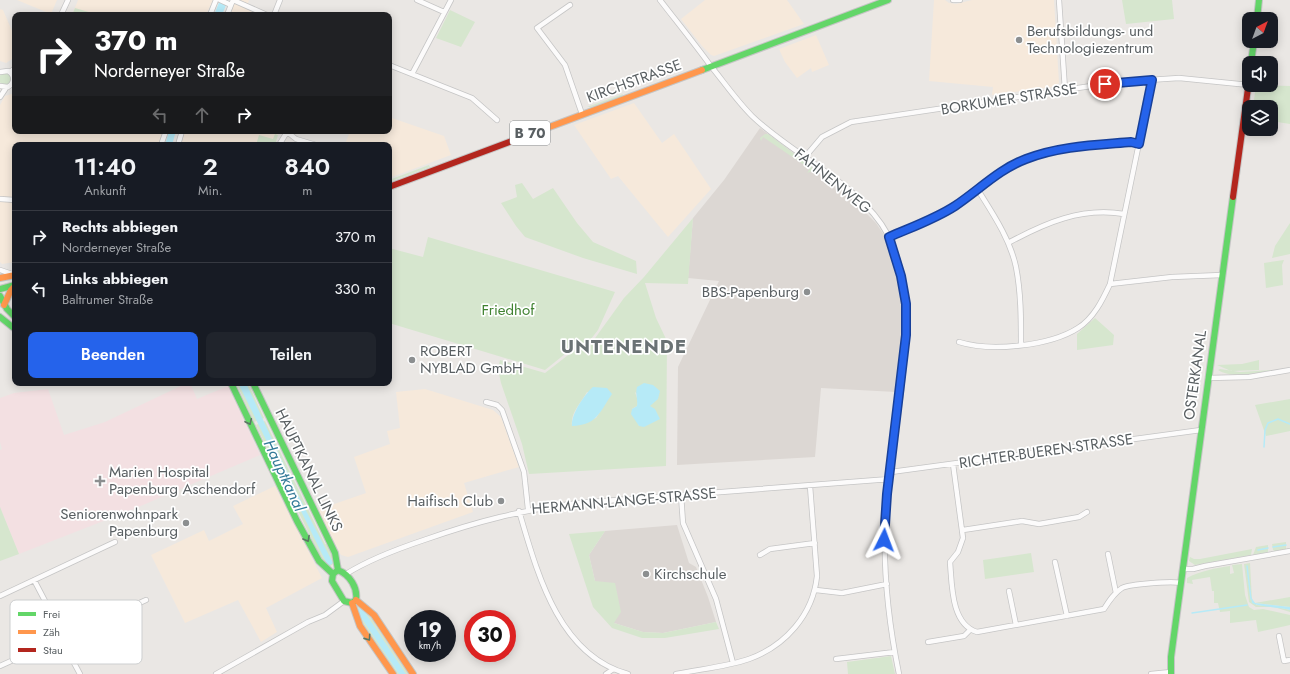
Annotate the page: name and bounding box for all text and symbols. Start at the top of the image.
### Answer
north arrow [1242,12,1278,48]
map controls [1242,12,1278,136]
text: 370 m [94,20,178,61]
place label: Berufsbildungs- und Technologiezentrum [1027,20,1154,59]
icon: right [28,28,80,80]
marker: Berufsbildungs- und Technologiezentrum [1014,35,1024,45]
street label: KIRCHSTRASSE [583,54,685,108]
button: sound [1242,56,1278,92]
text: Norderneyer Straße [94,58,245,84]
pin [1088,67,1122,101]
icon: arrive [1094,73,1116,95]
street label: BORKUMER STRASSE [939,77,1079,121]
button: layers [1242,100,1278,136]
icon: left [149,104,171,126]
icon: ahead [191,104,213,126]
icon: right [233,104,255,126]
road number: B 70 [510,121,550,145]
street label: FAHNENWEG [790,143,876,219]
text: 11:40 [74,149,136,184]
text: 2 [203,149,218,184]
text: 840 [284,149,330,184]
text: Ankunft [84,181,126,200]
text: Min. [198,181,223,200]
text: m [302,181,312,200]
text: Rechts abbiegen [62,216,178,238]
icon: right [28,226,50,248]
text: 370 m [335,226,376,248]
text: Norderneyer Straße [62,238,171,257]
text: Links abbiegen [62,268,168,290]
icon: left [28,278,50,300]
text: 330 m [334,278,376,300]
place label: BBS-Papenburg [702,281,799,303]
marker: BBS-Papenburg [802,287,812,297]
text: Baltrumer Straße [62,290,153,309]
park label: Friedhof [482,299,535,321]
street label: OSTERKANAL [1178,328,1212,421]
button: Beenden [28,332,198,378]
button: Teilen [206,332,376,378]
district label: UNTENENDE [561,333,687,360]
place label: ROBERT NYBLAD GmbH [420,340,523,379]
marker: ROBERT NYBLAD GmbH [407,355,417,365]
street label: HAUPTKANAL LINKS [270,405,348,535]
one-way arrow [244,418,252,425]
street label: RICHTER-BUEREN-STRASSE [958,428,1134,474]
water label: Hauptkanal [258,435,312,516]
place label: Marien Hospital Papenburg Aschendorf [109,461,256,500]
marker: Marien Hospital Papenburg Aschendorf [94,475,106,487]
street label: HERMANN-LANGE-STRASSE [531,482,717,520]
place label: Haifisch Club [407,490,493,512]
marker: Haifisch Club [496,496,506,506]
place label: Seniorenwohnpark Papenburg [60,503,178,542]
marker: Seniorenwohnpark Papenburg [181,518,191,528]
position arrow [863,519,905,561]
one-way arrow [302,534,309,542]
place label: Kirchschule [654,563,727,585]
marker: Kirchschule [641,569,651,579]
legend [10,600,142,664]
text: Frei [43,606,61,622]
speed limit sign: 30 [464,610,516,662]
text: 19 [418,616,442,645]
text: Zäh [43,624,60,640]
one-way arrow [363,634,371,641]
text: km/h [419,638,441,653]
text: Stau [43,642,63,658]

